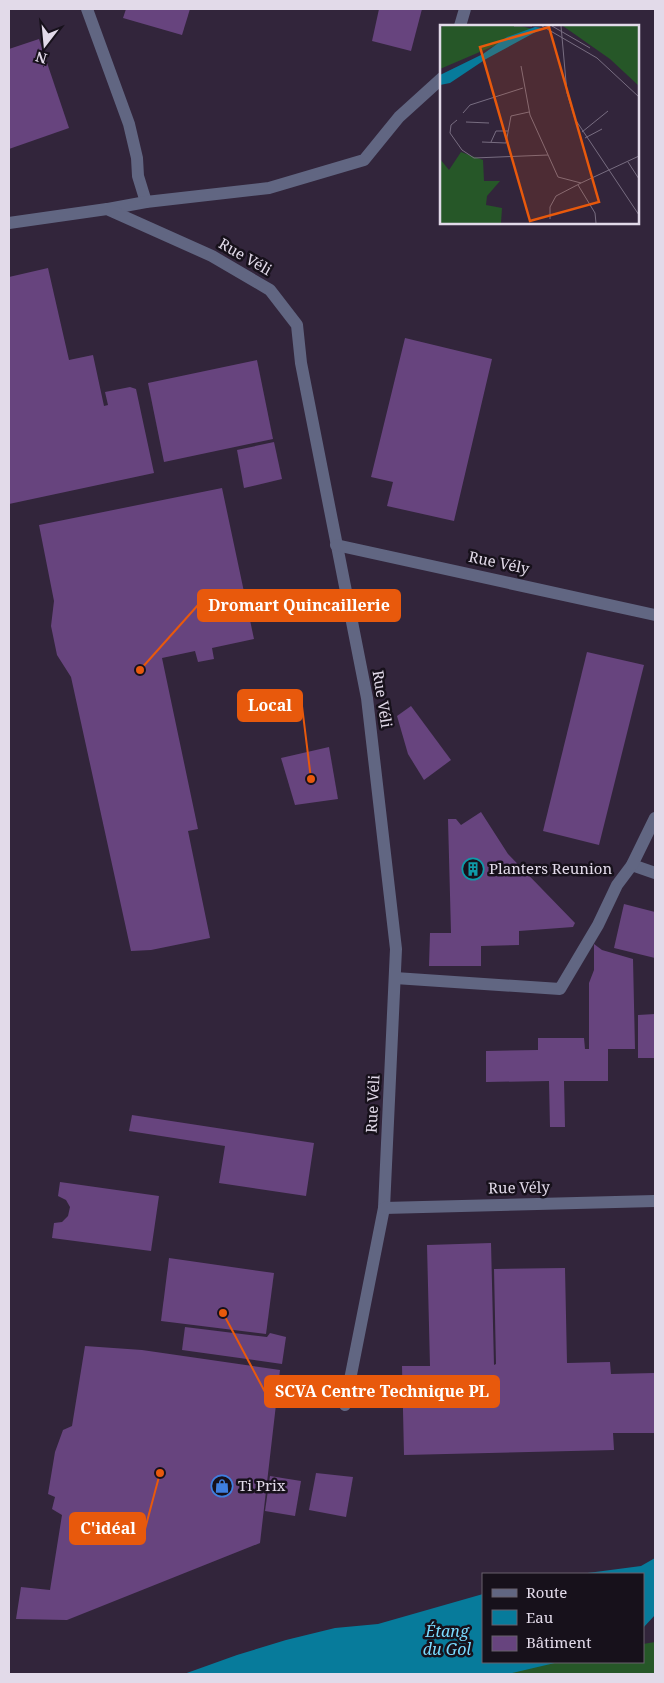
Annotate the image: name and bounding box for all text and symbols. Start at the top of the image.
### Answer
north arrow [20,20,70,70]
inset map [440,25,639,224]
text: N [33,47,49,69]
street label: Rue Véli [215,233,276,279]
street label: Rue Vély [467,546,532,578]
callout: Dromart Quincaillerie [198,590,400,621]
text: Dromart Quincaillerie [208,594,390,616]
street label: Rue Véli [369,669,397,729]
callout: Local [238,690,302,721]
text: Local [248,694,292,716]
building icon: Planters Reunion [461,857,485,881]
place label: Planters Reunion [489,858,612,878]
street label: Rue Véli [360,1074,384,1133]
street label: Rue Vély [488,1176,551,1198]
callout: SCVA Centre Technique PL [265,1376,499,1407]
text: SCVA Centre Technique PL [275,1380,489,1402]
shop icon: Ti Prix [210,1474,234,1498]
place label: Ti Prix [238,1475,286,1495]
callout: C'idéal [70,1513,145,1544]
text: C'idéal [80,1517,136,1539]
legend [482,1573,644,1663]
text: Route [526,1582,567,1602]
text: Eau [526,1607,554,1627]
water label: Étang du Gol [423,1620,471,1660]
text: Bâtiment [526,1632,592,1652]

